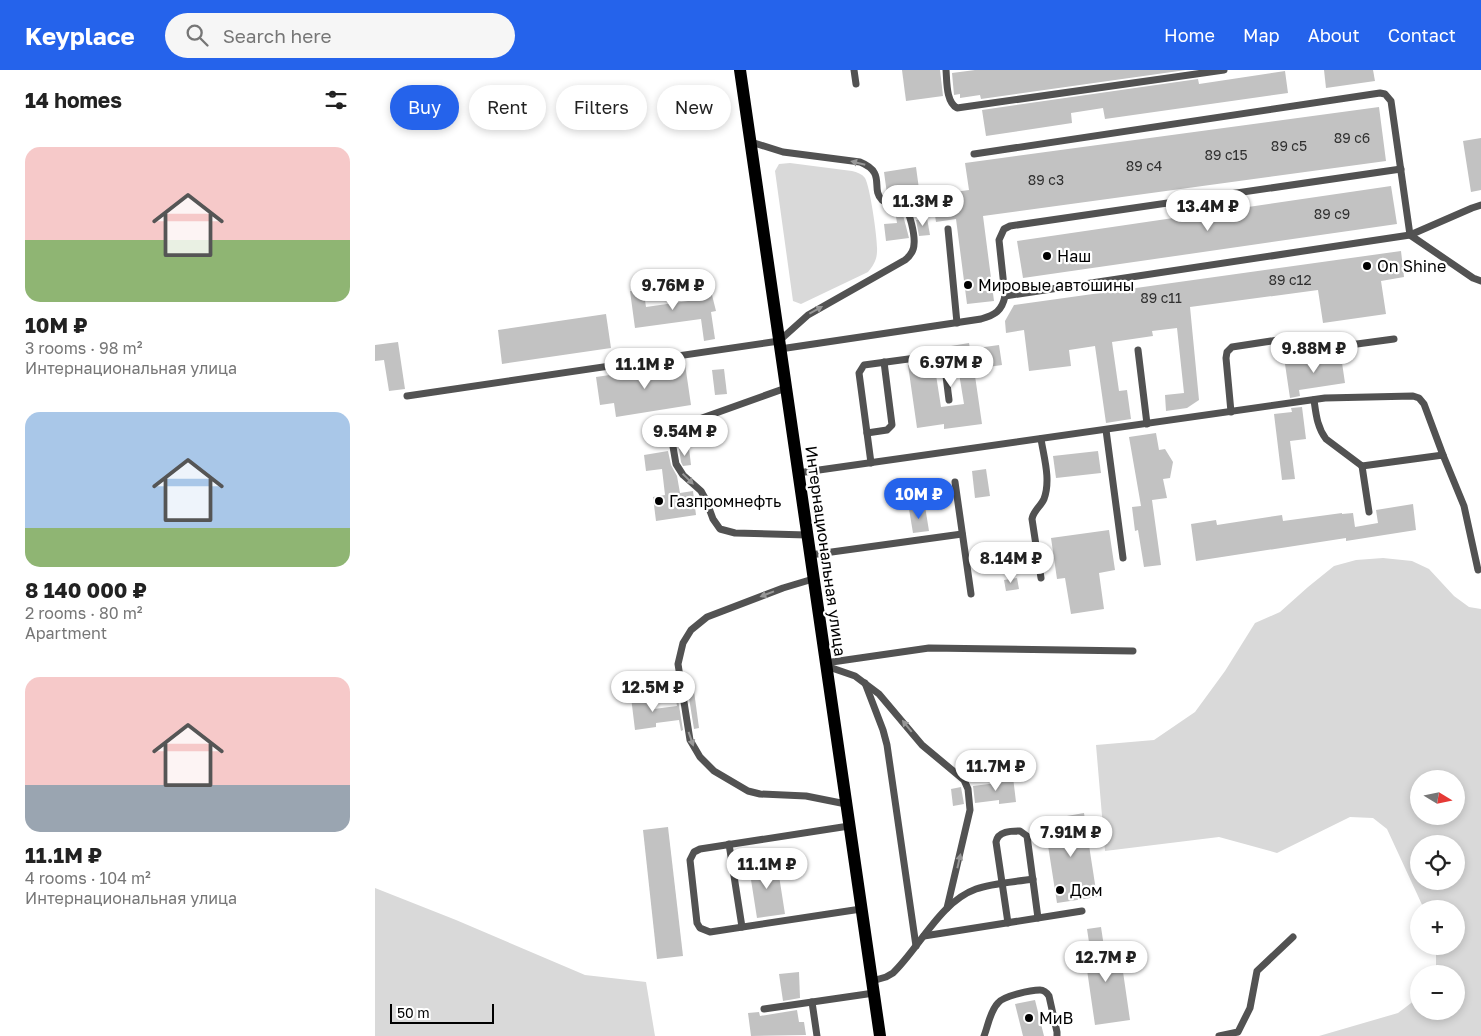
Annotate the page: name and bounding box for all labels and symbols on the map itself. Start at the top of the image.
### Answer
house number: 89 с6 [1334,129,1370,146]
house number: 89 с5 [1271,137,1307,154]
house number: 89 с15 [1204,146,1248,163]
house number: 89 с4 [1126,157,1162,174]
one-way arrow [850,159,866,167]
house number: 89 с3 [1028,171,1064,188]
pin: 11.3M ₽ [877,184,969,227]
pin: 13.4M ₽ [1162,190,1254,232]
house number: 89 с9 [1314,205,1350,222]
place label: Наш [1057,246,1091,266]
marker: Наш [1041,250,1053,262]
place label: On Shine [1377,256,1446,276]
marker: On Shine [1361,260,1373,272]
pin: 9.76M ₽ [627,268,719,311]
house number: 89 с12 [1268,271,1312,288]
place label: Мировые автошины [978,275,1134,295]
marker: Мировые автошины [962,279,974,291]
house number: 89 с11 [1140,289,1182,306]
one-way arrow [809,306,824,314]
pin: 9.88M ₽ [1268,332,1360,374]
pin: 6.97M ₽ [905,346,997,388]
pin: 11.1M ₽ [599,348,691,390]
pin: 9.54M ₽ [639,414,731,457]
street label: Интернациональная улица [801,445,851,657]
one-way arrow [682,473,694,485]
pin: 10M ₽ [884,478,954,520]
place label: Газпромнефть [669,491,781,511]
marker: Газпромнефть [653,495,665,507]
pin: 8.14M ₽ [965,542,1057,584]
one-way arrow [759,591,774,598]
pin: 12.5M ₽ [607,670,699,713]
one-way arrow [901,719,912,732]
one-way arrow [688,732,696,747]
pin: 11.7M ₽ [950,750,1042,792]
north arrow [1410,770,1465,825]
pin: 7.91M ₽ [1025,816,1117,858]
pin: 11.1M ₽ [721,848,813,890]
one-way arrow [955,853,963,868]
place label: Дом [1070,880,1103,900]
marker: Дом [1054,884,1066,896]
pin: 12.7M ₽ [1060,940,1152,983]
scale bar [390,1001,494,1024]
place label: МиВ [1039,1008,1073,1028]
marker: МиВ [1023,1012,1035,1024]

